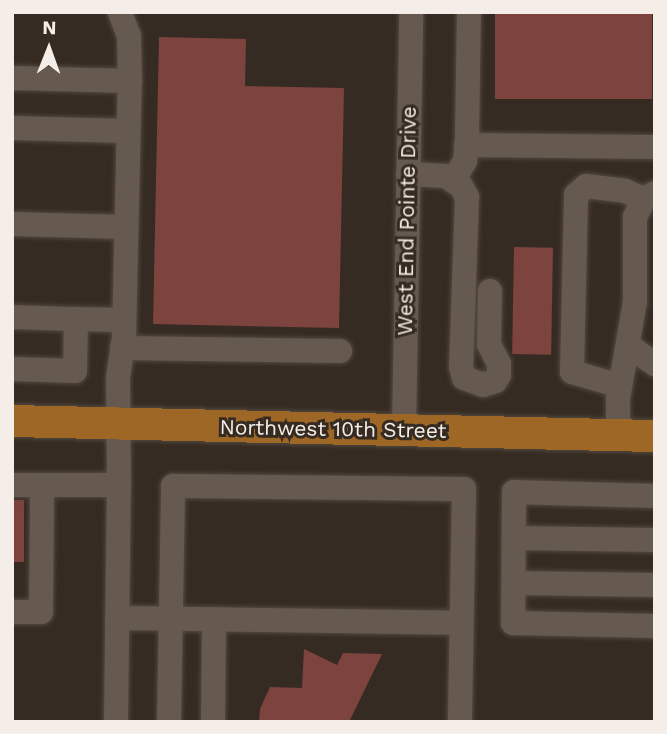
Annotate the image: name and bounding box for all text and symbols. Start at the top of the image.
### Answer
north arrow [14,14,84,84]
text: N [42,16,57,39]
street label: West End Pointe Drive [392,106,422,336]
street label: Northwest 10th Street [219,414,447,444]

